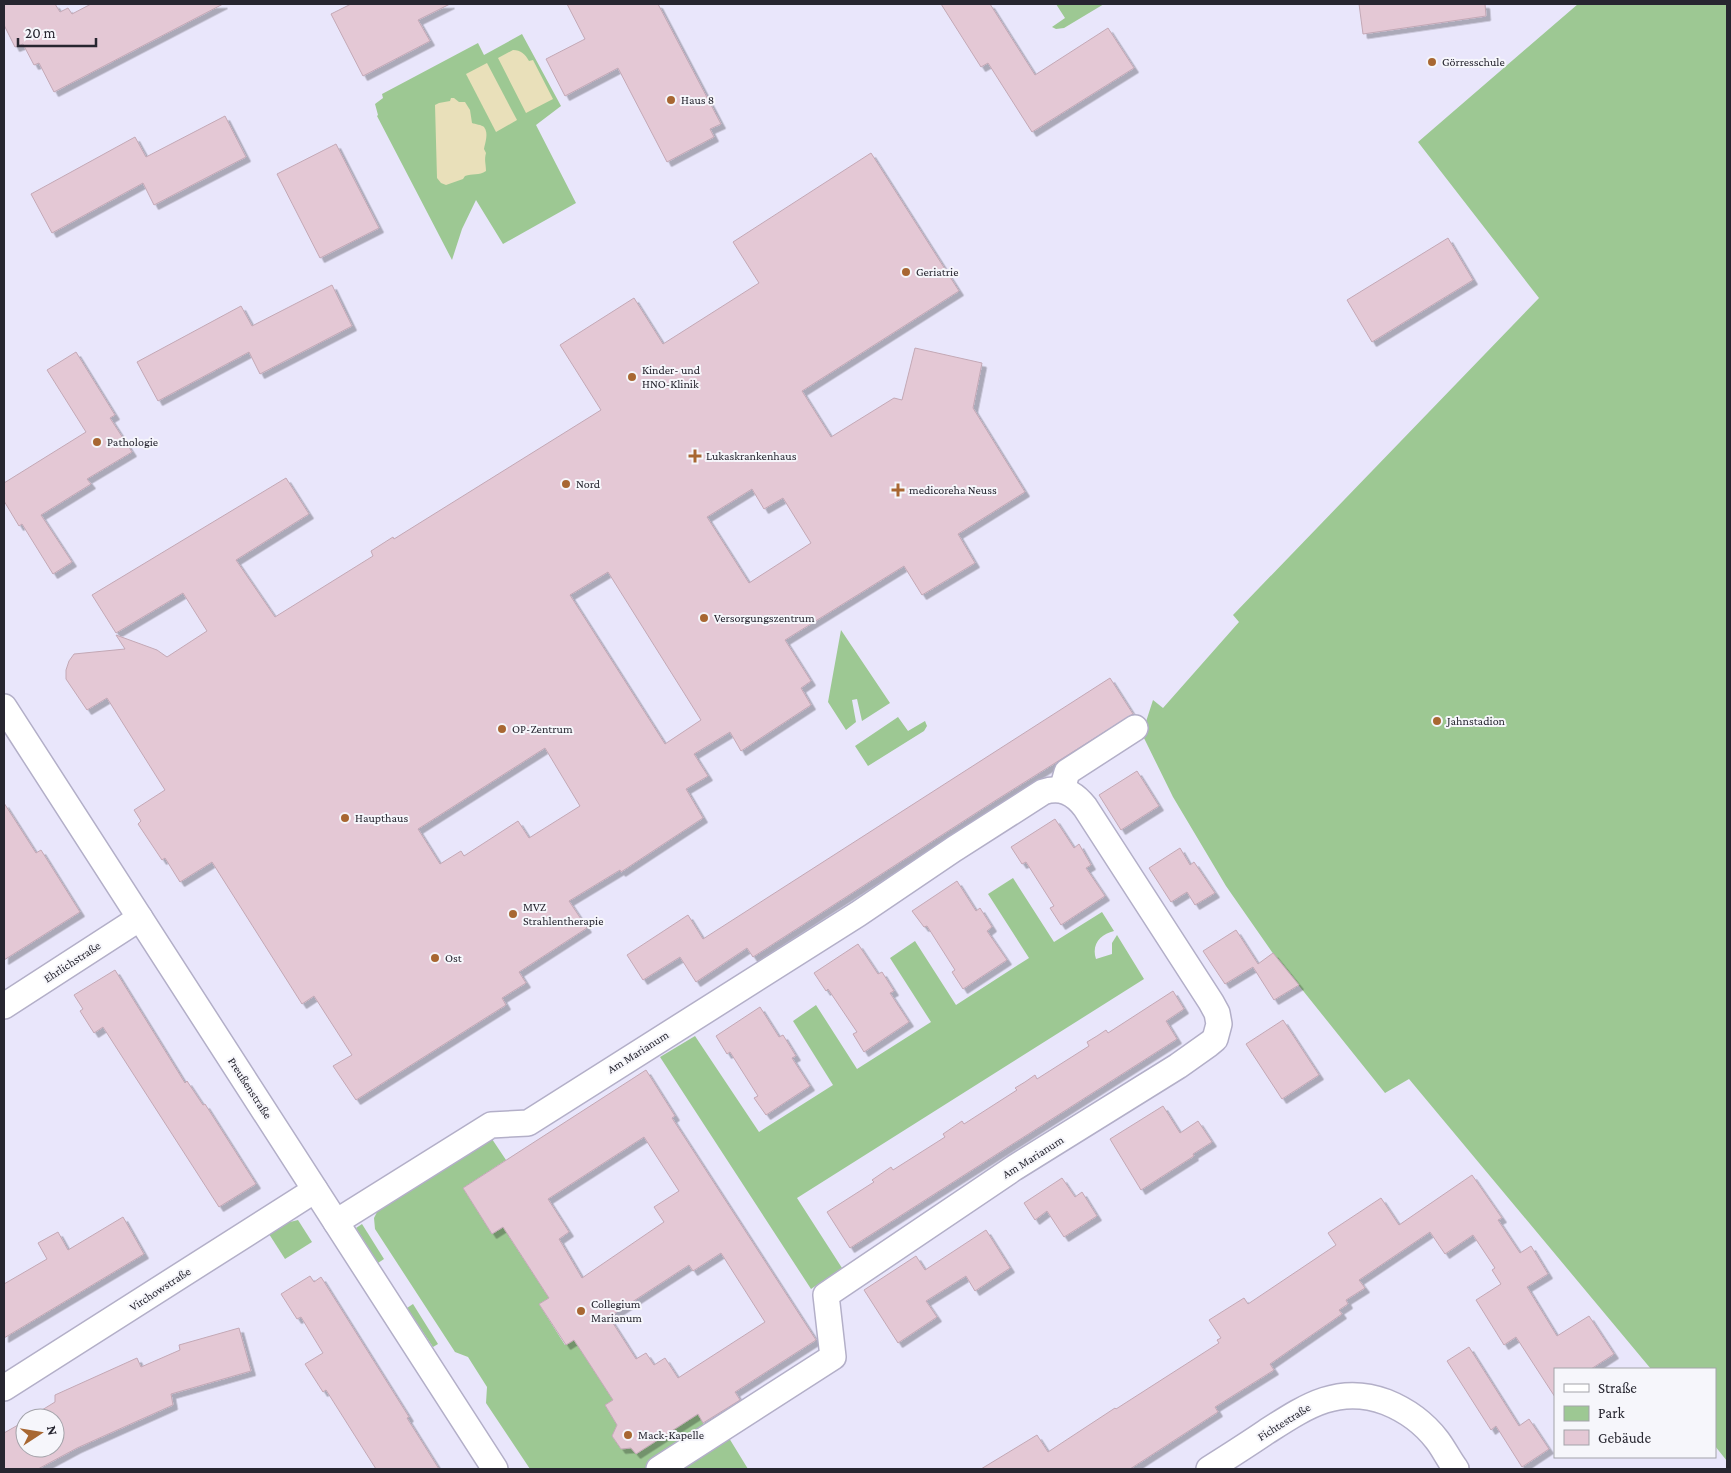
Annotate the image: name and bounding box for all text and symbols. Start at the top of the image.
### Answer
scale bar [18,15,95,47]
text: 20 m [25,25,56,41]
place label: Görresschule [1442,55,1505,69]
marker: Görresschule [1426,56,1438,68]
place label: Haus 8 [681,93,714,107]
marker: Haus 8 [665,94,677,106]
place label: Geriatrie [916,265,958,279]
marker: Geriatrie [900,266,912,278]
place label: Kinder- und HNO-Klinik [642,363,701,391]
marker: Kinder- und HNO-Klinik [626,371,638,383]
place label: Pathologie [107,435,158,449]
marker: Pathologie [91,436,103,448]
marker: Lukaskrankenhaus [688,449,702,463]
place label: Lukaskrankenhaus [706,449,797,463]
place label: Nord [576,477,601,491]
marker: Nord [560,478,572,490]
marker: medicoreha Neuss [891,483,905,497]
place label: medicoreha Neuss [909,483,997,497]
place label: Versorgungszentrum [714,611,815,625]
marker: Versorgungszentrum [698,612,710,624]
place label: Jahnstadion [1446,714,1506,728]
marker: Jahnstadion [1431,715,1443,727]
place label: OP-Zentrum [512,722,573,736]
marker: OP-Zentrum [496,723,508,735]
place label: Haupthaus [355,811,408,825]
marker: Haupthaus [339,812,351,824]
place label: MVZ Strahlentherapie [523,900,603,928]
marker: MVZ Strahlentherapie [507,908,519,920]
street label: Ehrlichstraße [41,938,103,986]
place label: Ost [445,951,463,965]
marker: Ost [429,952,441,964]
street label: Am Marianum [605,1027,672,1076]
street label: Preußenstraße [225,1055,275,1121]
street label: Am Marianum [1000,1132,1067,1181]
street label: Virchowstraße [127,1264,193,1314]
place label: Collegium Marianum [591,1297,642,1325]
marker: Collegium Marianum [575,1305,587,1317]
legend [1554,1368,1716,1458]
text: Straße [1598,1380,1637,1396]
street label: Fichtestraße [1255,1400,1313,1444]
text: Park [1598,1405,1625,1421]
north arrow [15,1408,65,1458]
text: N [44,1424,62,1437]
place label: Mack-Kapelle [638,1428,704,1442]
marker: Mack-Kapelle [622,1429,634,1441]
text: Gebäude [1598,1430,1652,1446]

